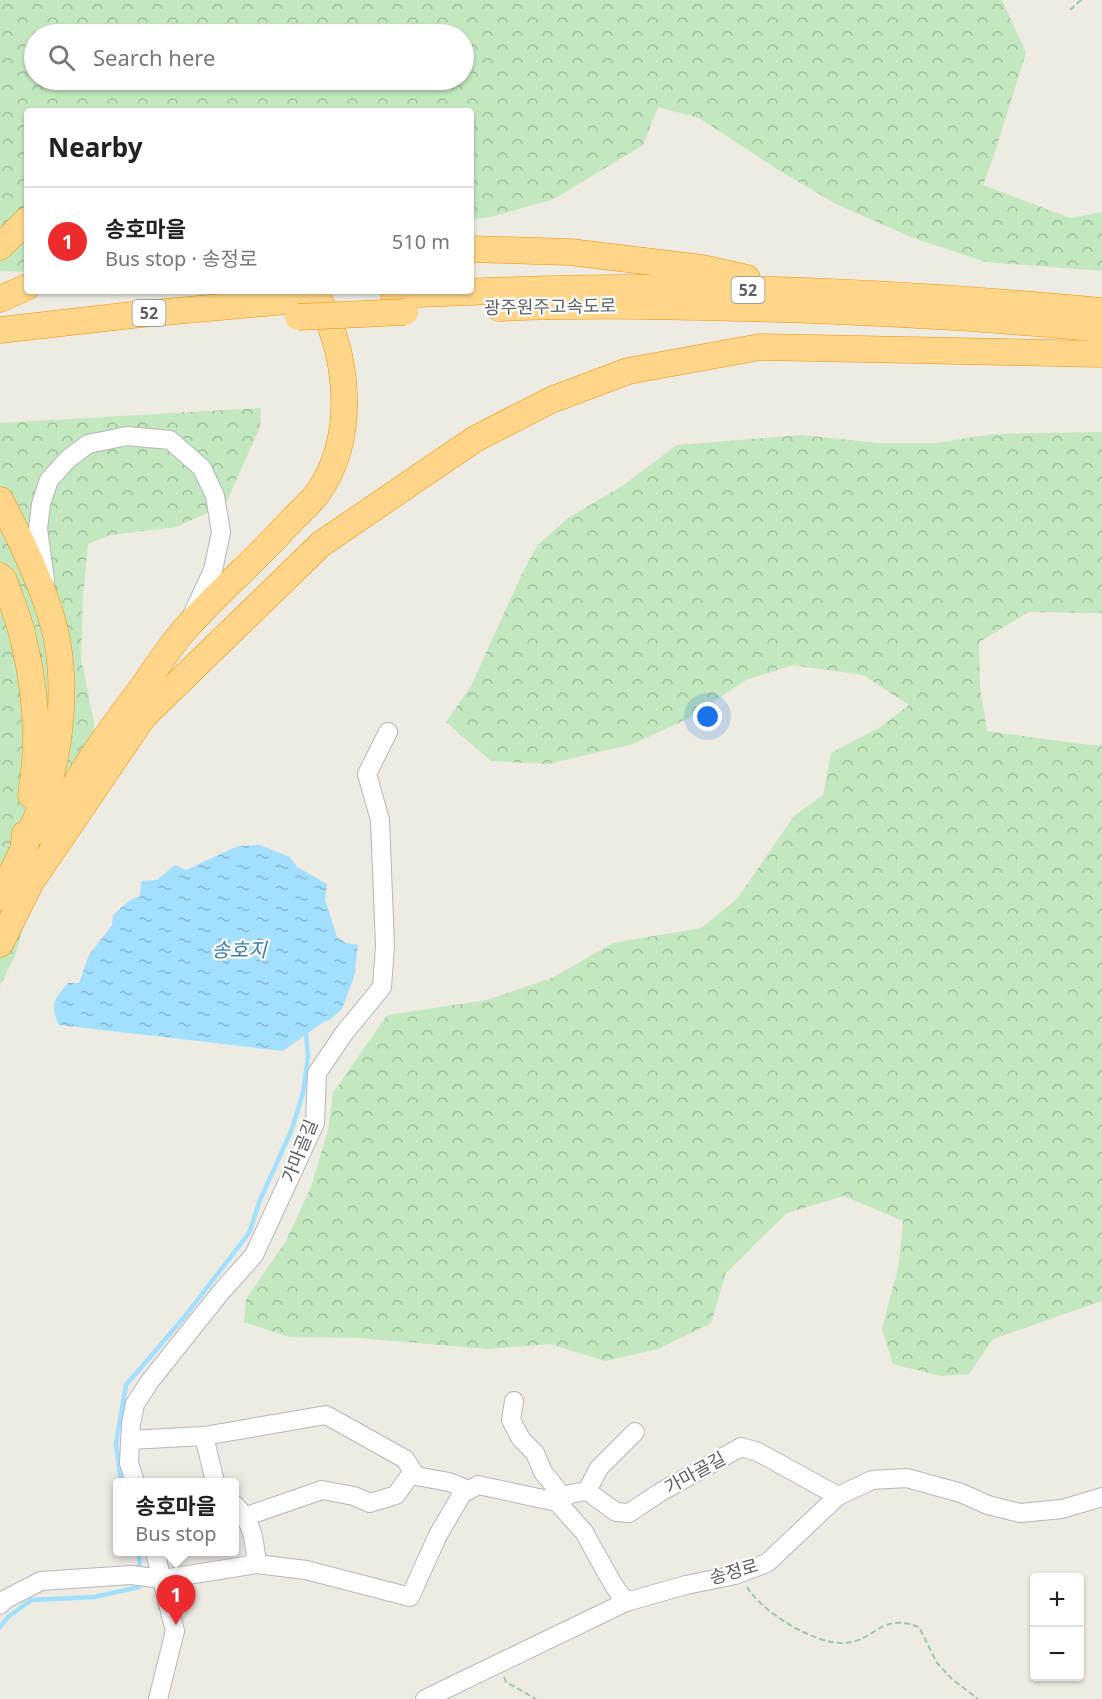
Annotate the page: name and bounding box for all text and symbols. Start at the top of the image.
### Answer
search box [24,24,474,90]
icon: search [45,41,78,74]
text: Search here [93,42,215,72]
text: Nearby [48,129,143,165]
text: 송호마을 [105,213,186,243]
text: 1 [62,228,73,255]
text: 510 m [392,228,450,255]
text: Bus stop · 송정로 [105,245,257,272]
road number: 52 [732,277,764,303]
street label: 광주원주고속도로 [484,293,616,319]
road number: 52 [132,300,166,326]
your location [693,702,722,731]
water label: 송호지 [211,936,268,963]
street label: 가마골길 [276,1115,323,1186]
street label: 가마골길 [660,1446,729,1499]
popup [113,1478,239,1556]
text: 송호마을 [135,1490,216,1520]
text: Bus stop [135,1520,217,1547]
street label: 송정로 [707,1553,761,1589]
map controls [1030,1573,1084,1681]
button: + [1030,1573,1084,1627]
pin: 1 [156,1576,195,1625]
button: − [1030,1627,1084,1681]

